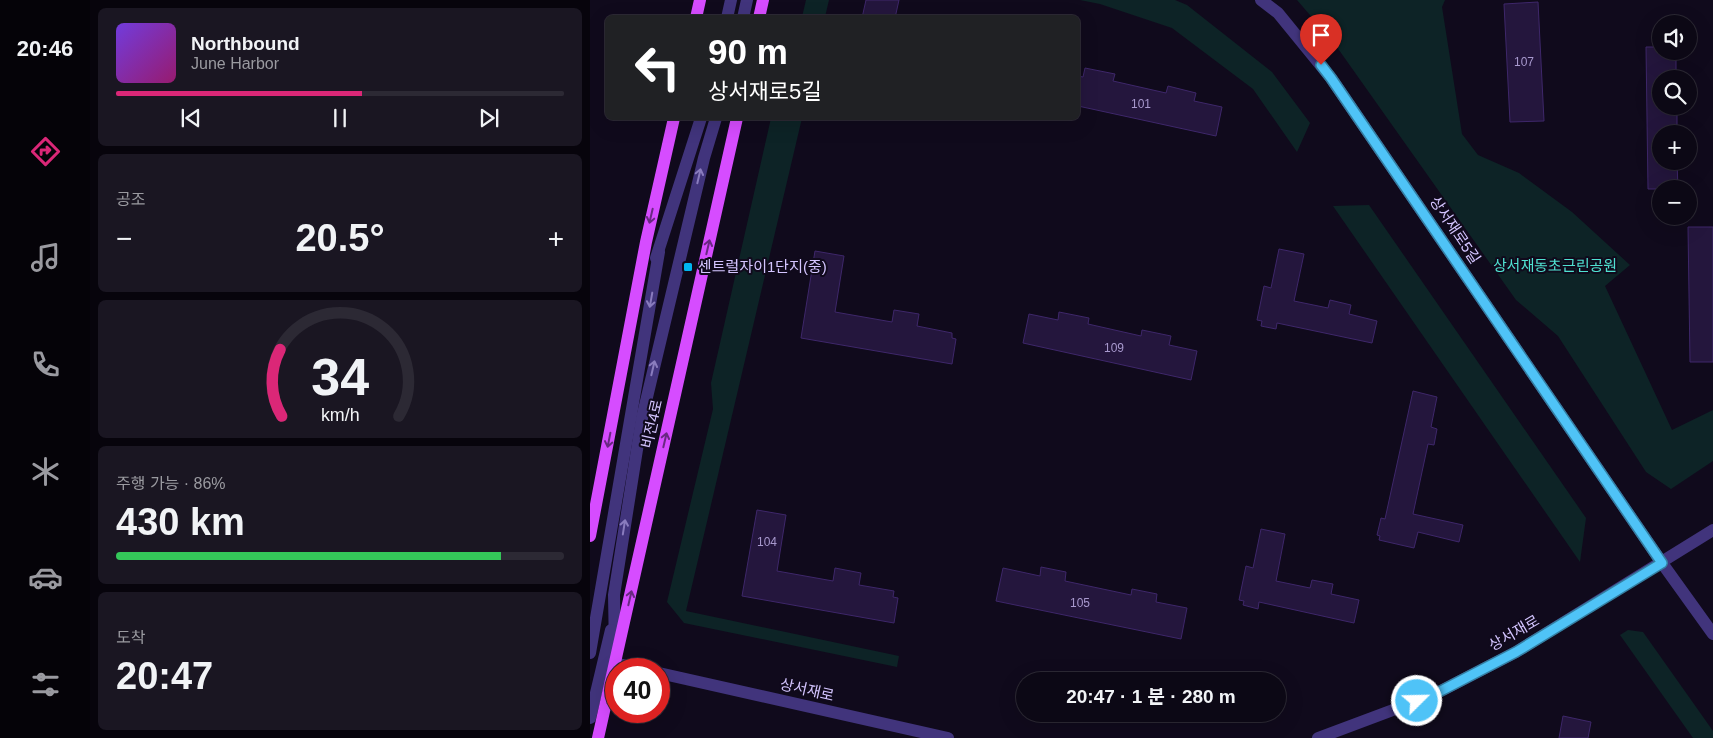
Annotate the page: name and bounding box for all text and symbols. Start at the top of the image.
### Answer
pin [1300,14,1342,65]
map controls [1652,15,1697,225]
button: sound [1652,15,1697,60]
icon: arrive [1307,21,1335,49]
text: 90 m [708,32,788,71]
text: Northbound [191,33,300,54]
icon: left [625,35,690,100]
text: 20:46 [17,36,73,61]
text: June Harbor [191,55,279,72]
house number: 107 [1514,55,1534,69]
button: search [1652,70,1697,115]
text: 상서재로5길 [708,79,821,104]
house number: 101 [1131,97,1151,111]
icon: previous [177,104,205,132]
icon: pause [326,104,354,132]
icon: next [475,104,503,132]
button: + [1652,125,1697,170]
icon: directions [28,134,63,169]
one-way arrow [695,168,704,184]
button: − [1652,180,1697,225]
text: 공조 [116,191,145,208]
street label: 상서재로5길 [1427,193,1484,267]
one-way arrow [646,208,655,224]
text: 20.5° [295,217,385,259]
text: − [116,223,132,254]
text: + [548,223,564,254]
one-way arrow [704,239,713,255]
icon: music [28,240,63,275]
park label: 상서재동초근린공원 [1493,257,1617,274]
place label: 센트럴자이1단지(중) [698,258,827,275]
marker: 센트럴자이1단지(중) [682,261,694,273]
one-way arrow [646,291,656,307]
house number: 109 [1104,341,1124,355]
icon: phone [28,347,63,382]
text: 34 [311,348,369,406]
one-way arrow [649,360,659,376]
street label: 비전4로 [638,398,665,450]
text: km/h [321,405,359,425]
one-way arrow [603,432,613,448]
one-way arrow [661,432,670,448]
icon: climate [28,454,63,489]
text: 주행 가능 · 86% [116,475,226,492]
text: 430 km [116,501,245,543]
one-way arrow [620,520,630,536]
house number: 104 [757,535,777,549]
icon: car [28,560,63,595]
one-way arrow [626,591,635,607]
house number: 105 [1070,596,1090,610]
street label: 상서재로 [1486,611,1542,654]
text: 도착 [116,629,145,646]
text: 20:47 [116,655,213,697]
speed limit sign: 40 [605,658,670,723]
icon: filters [28,667,63,702]
position arrow [1390,674,1442,726]
street label: 상서재로 [778,675,836,704]
text: 20:47 · 1 분 · 280 m [1066,686,1236,707]

